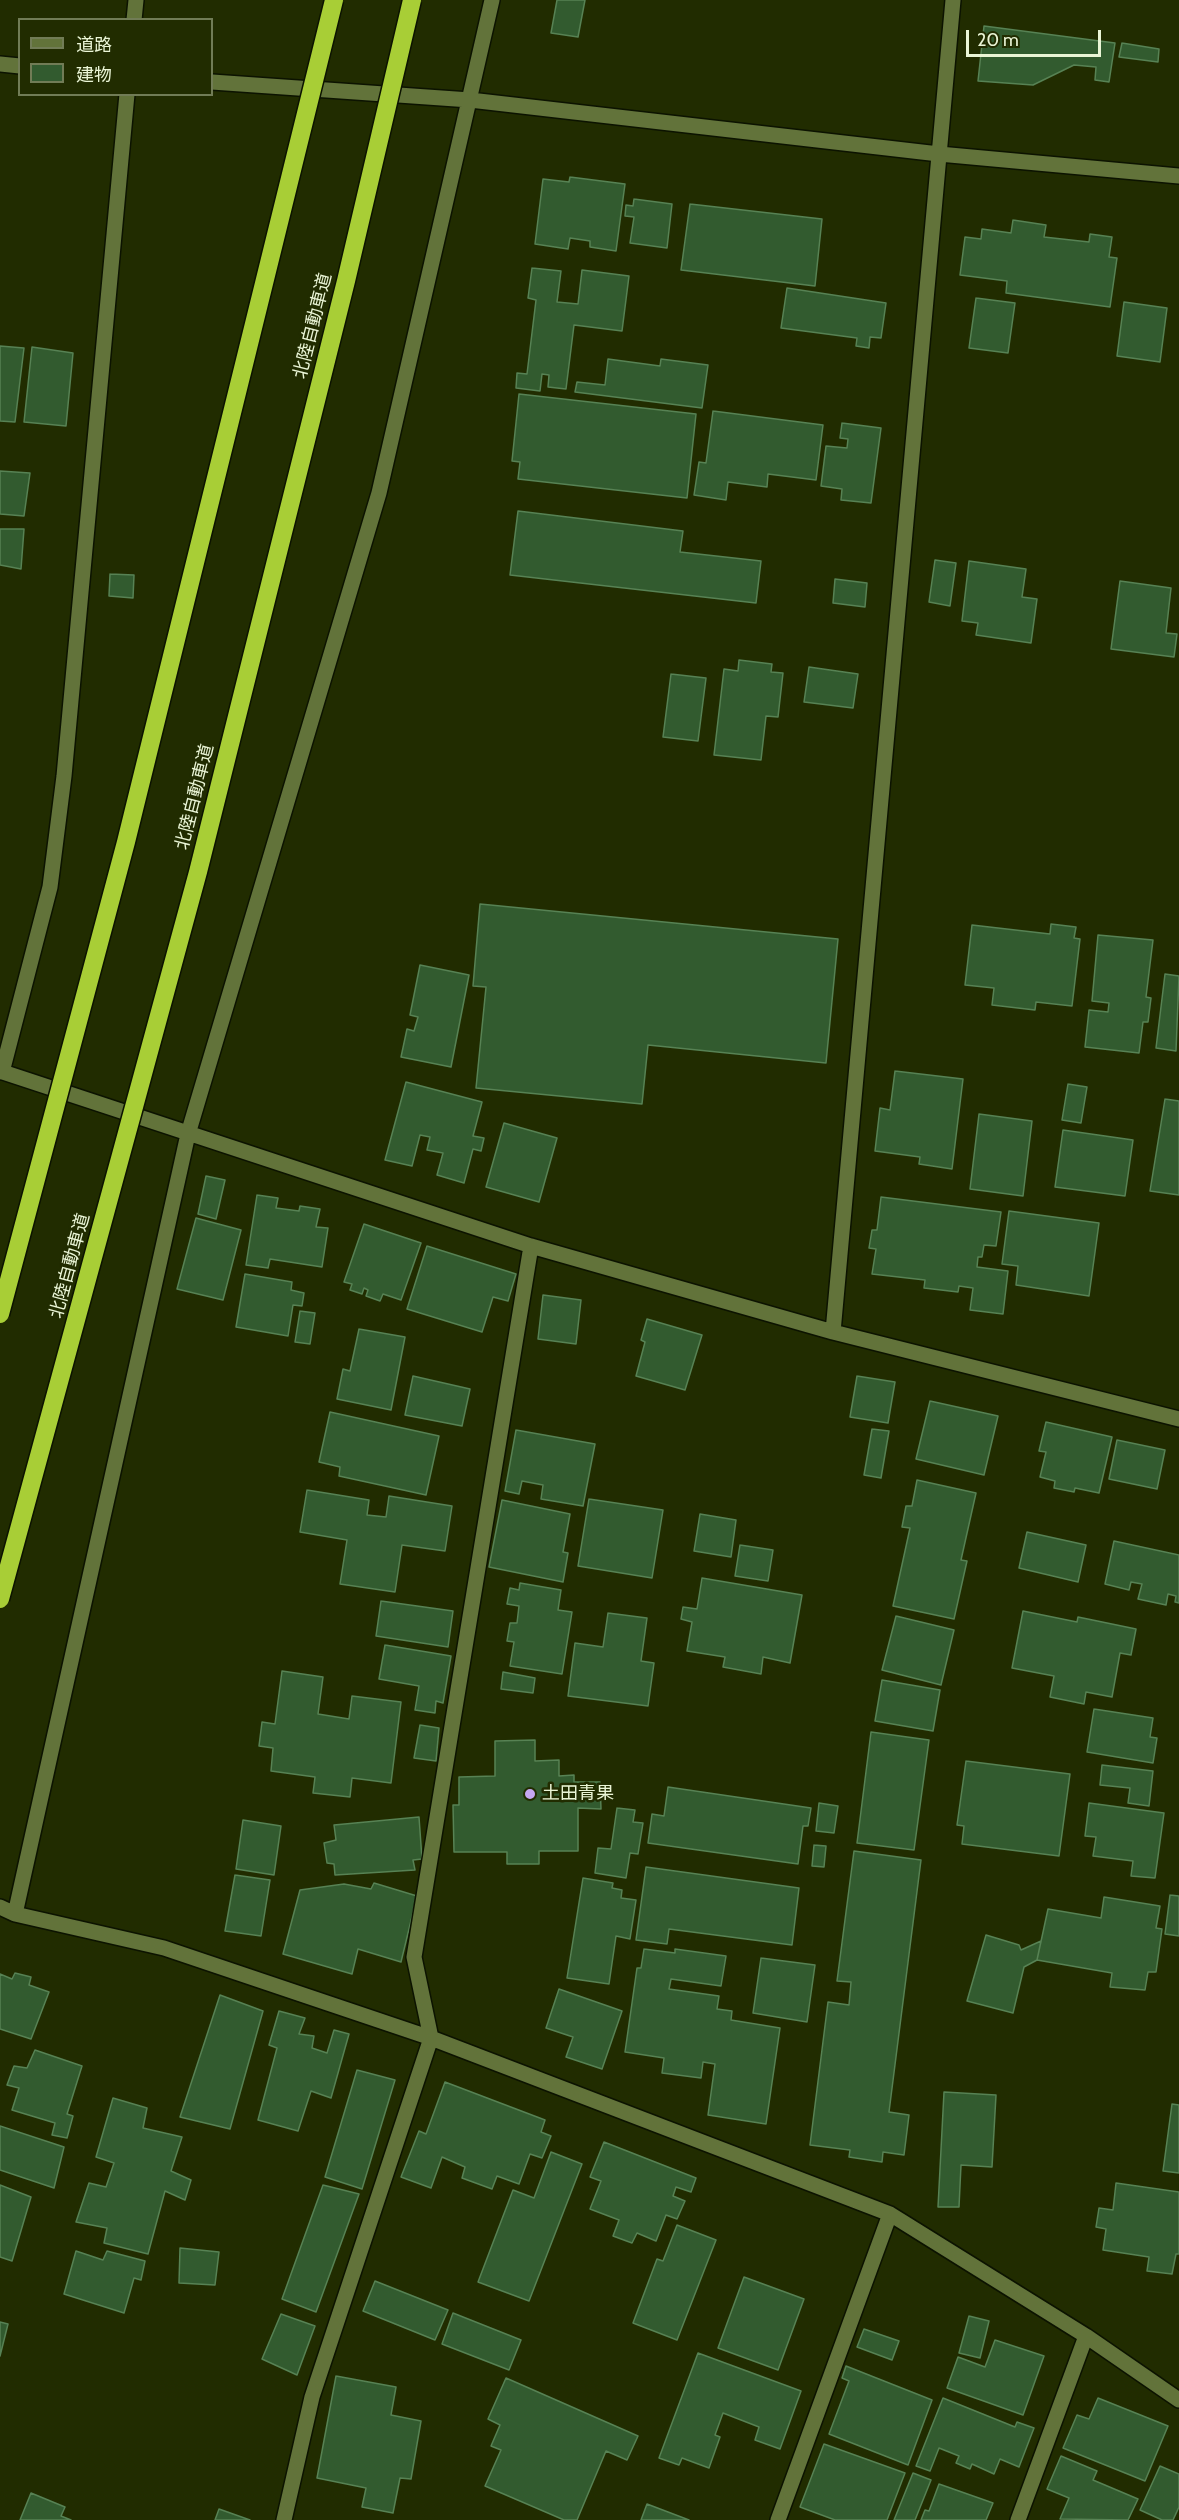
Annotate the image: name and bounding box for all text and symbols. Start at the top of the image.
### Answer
legend [18,18,213,96]
scale bar [969,18,1104,56]
text: 20 m [977,29,1019,51]
text: 道路 [76,34,112,56]
text: 建物 [76,64,112,86]
street label: 北陸自動車道 [289,271,337,381]
street label: 北陸自動車道 [171,742,219,852]
street label: 北陸自動車道 [46,1211,94,1321]
place label: 土田青果 [542,1783,614,1805]
marker: 土田青果 [523,1787,537,1801]

